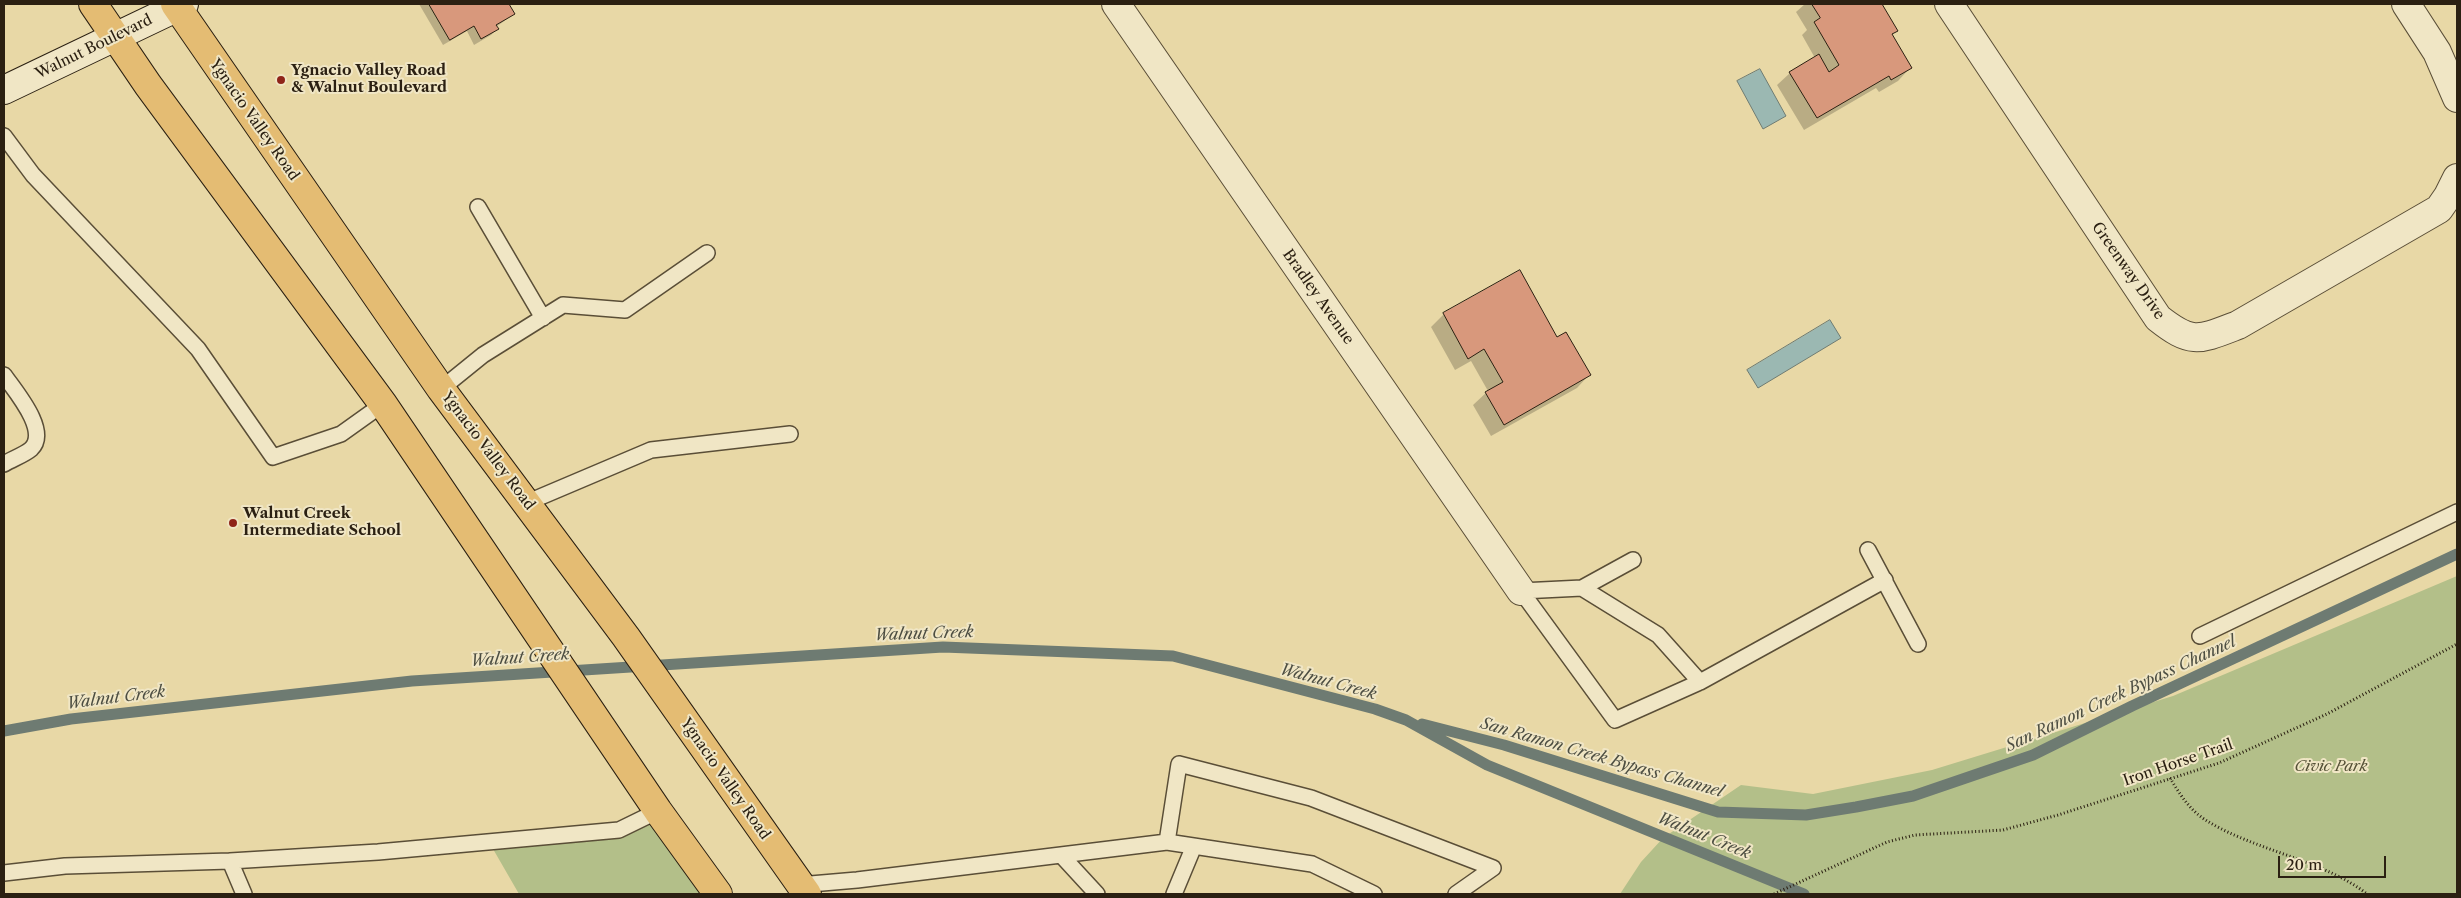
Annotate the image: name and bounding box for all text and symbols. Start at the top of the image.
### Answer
street label: Walnut Boulevard [33,11,155,83]
street label: Ygnacio Valley Road [205,56,303,184]
place label: Ygnacio Valley Road & Walnut Boulevard [291,62,447,97]
marker: Ygnacio Valley Road & Walnut Boulevard [275,74,287,86]
street label: Greenway Drive [2088,219,2168,323]
street label: Bradley Avenue [1279,246,1357,348]
street label: Ygnacio Valley Road [438,388,538,514]
place label: Walnut Creek Intermediate School [243,505,401,540]
marker: Walnut Creek Intermediate School [227,517,239,529]
water label: Walnut Creek [874,623,974,645]
water label: San Ramon Creek Bypass Channel [2003,632,2239,756]
water label: Walnut Creek [470,645,570,671]
water label: Walnut Creek [1278,660,1378,704]
water label: Walnut Creek [66,682,166,714]
water label: San Ramon Creek Bypass Channel [1478,714,1726,802]
street label: Ygnacio Valley Road [676,715,774,843]
street label: Iron Horse Trail [2121,736,2235,790]
park label: Civic Park [2295,758,2367,776]
water label: Walnut Creek [1654,809,1754,863]
scale bar [2281,846,2388,878]
text: 20 m [2286,855,2322,874]

